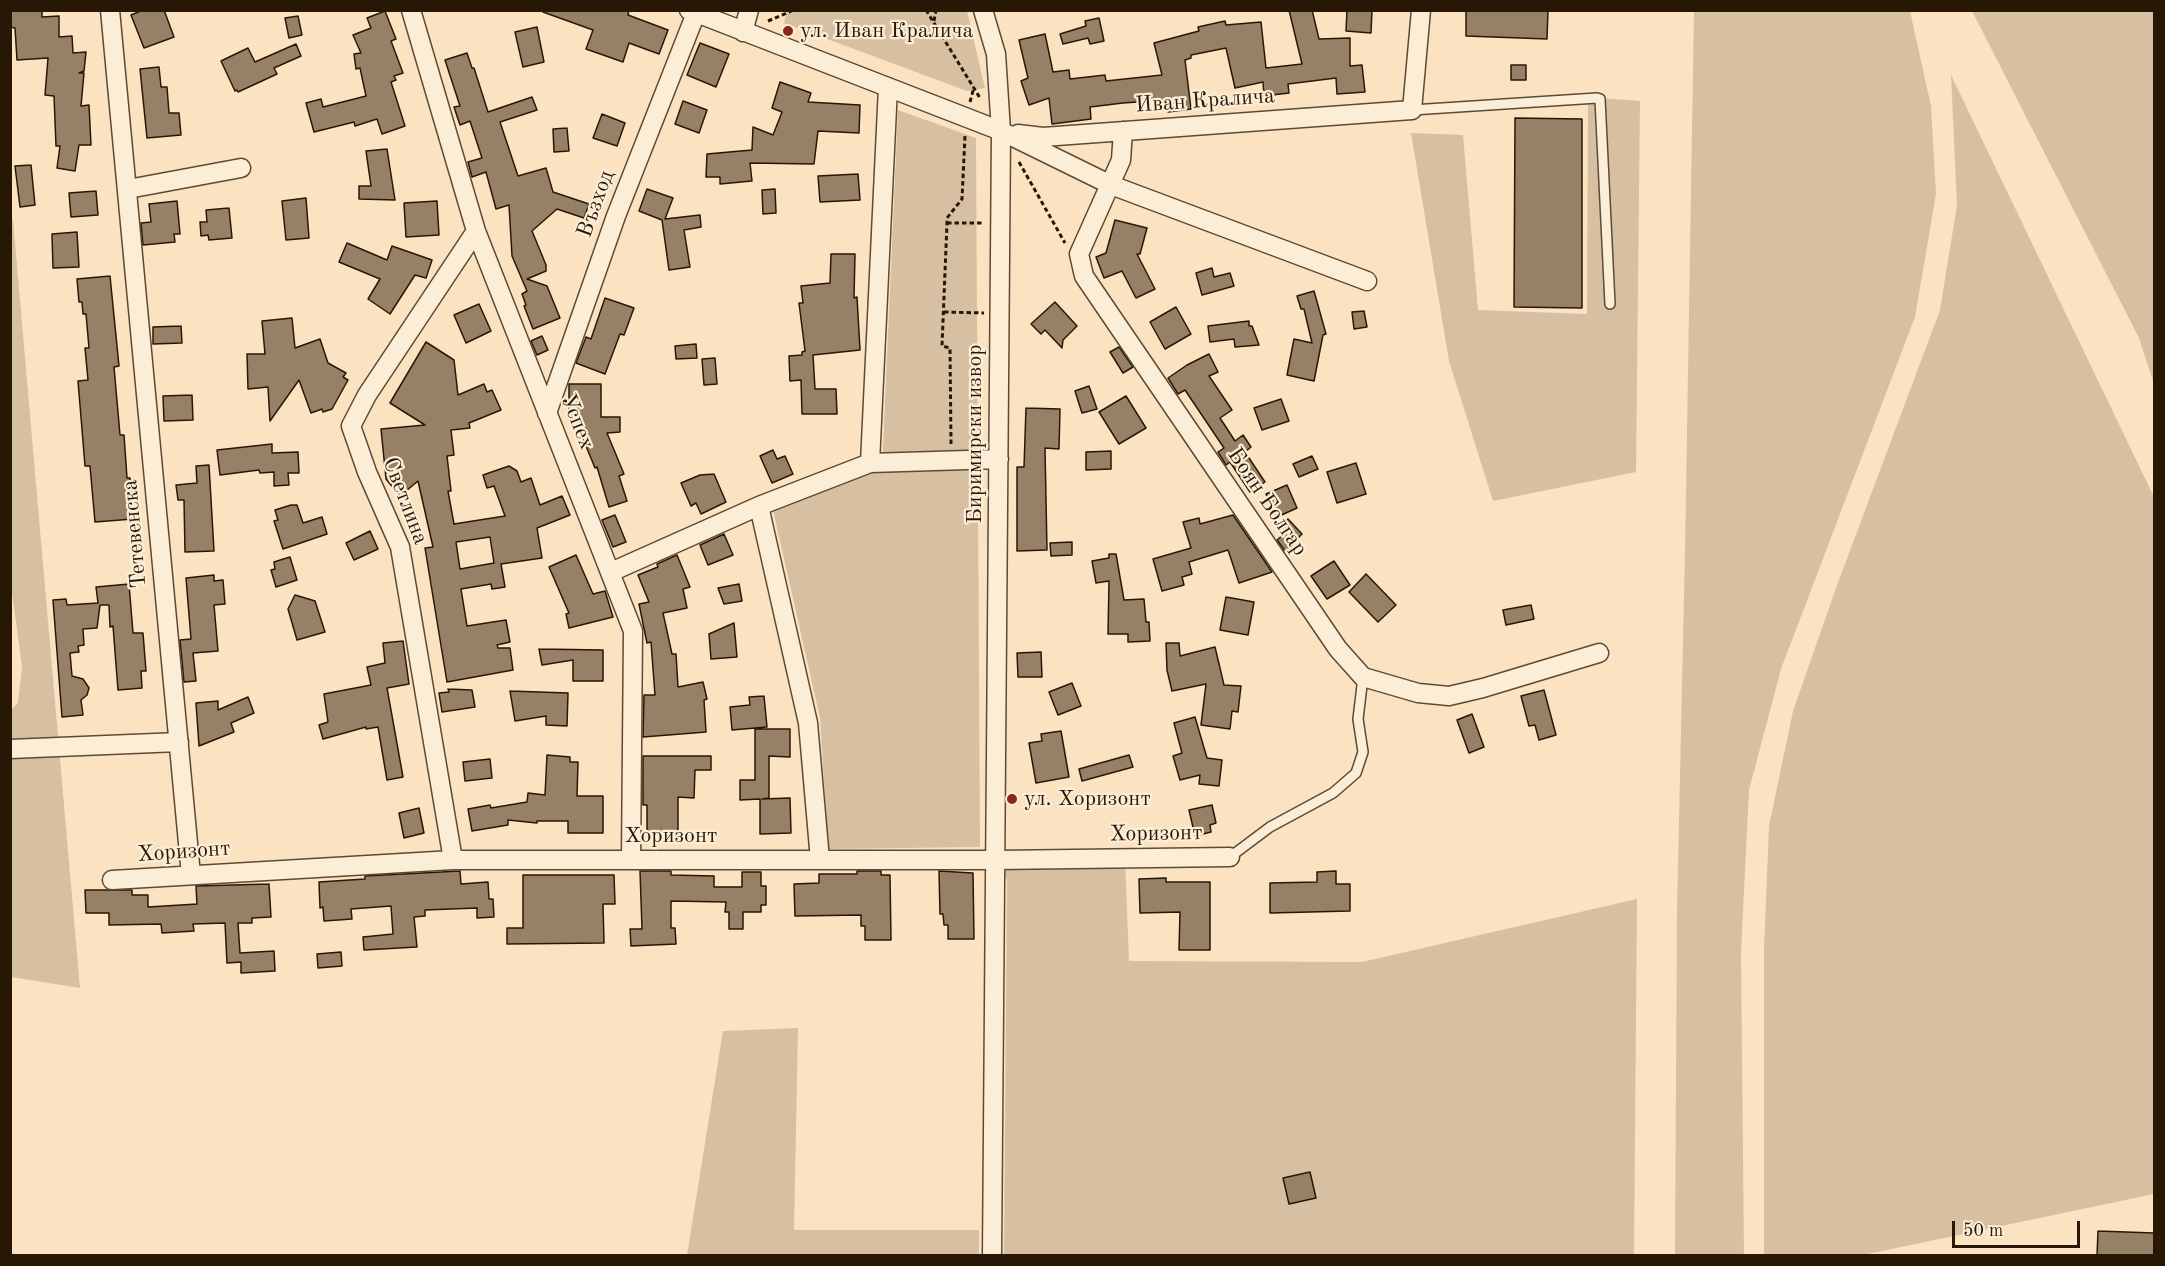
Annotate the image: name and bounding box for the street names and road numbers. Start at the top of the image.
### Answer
street label: Иван Кралича [1134,83,1276,119]
street label: Възход [572,167,620,241]
street label: Биримирски извор [962,344,988,524]
street label: Успех [554,390,600,454]
street label: Боян Болгар [1221,443,1313,561]
street label: Светлина [376,454,434,548]
street label: Тетевенска [117,479,153,589]
street label: Хоризонт [1109,820,1203,848]
street label: Хоризонт [625,823,717,849]
street label: Хоризонт [137,836,231,868]

